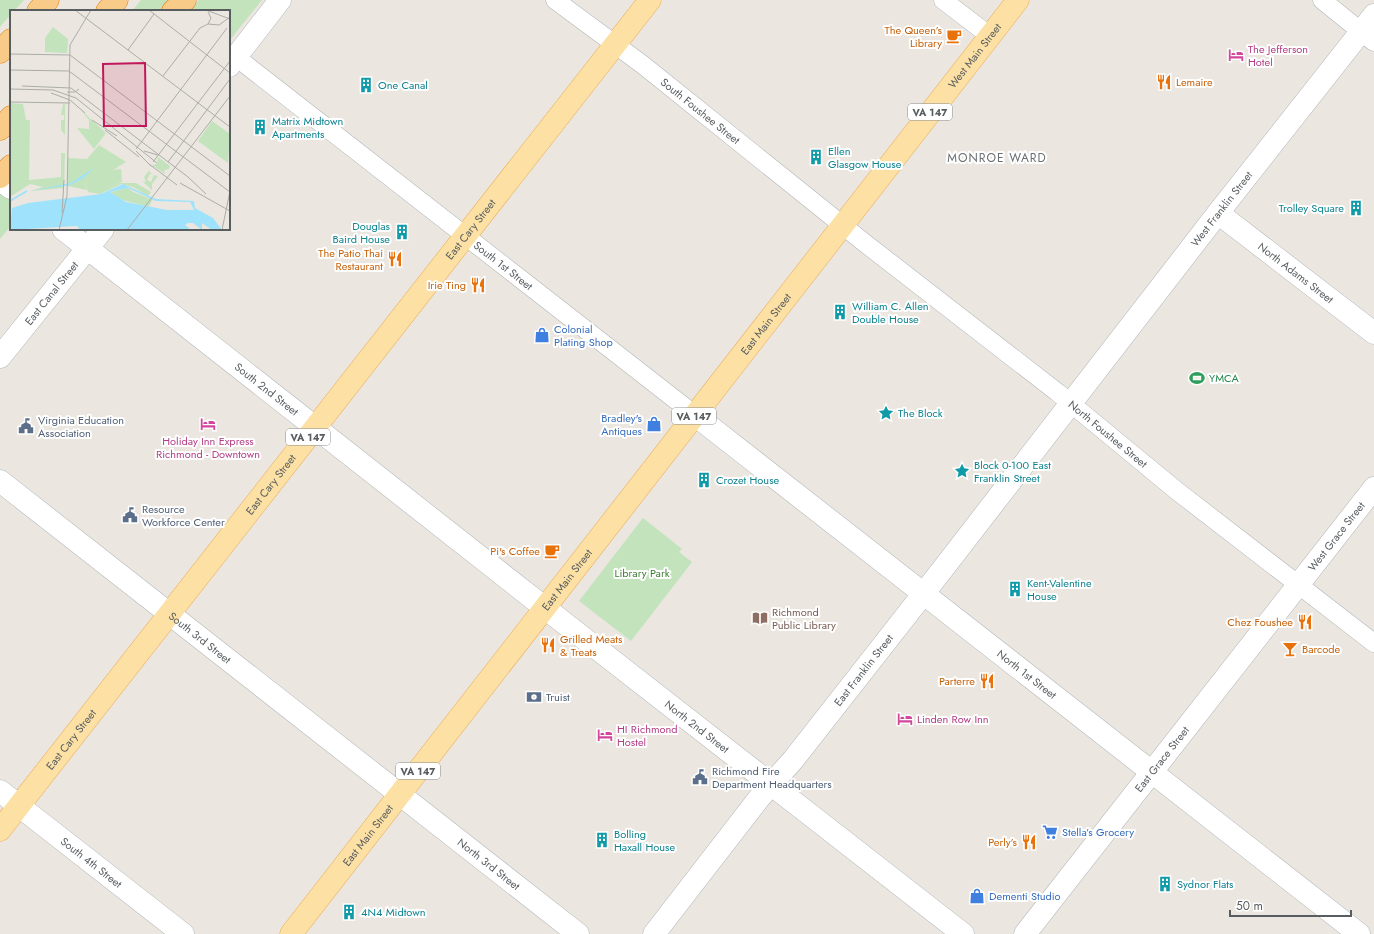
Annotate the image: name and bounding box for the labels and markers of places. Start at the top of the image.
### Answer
place label: The Queen’s Library [885,22,943,51]
cafe icon: The Queen’s Library [945,27,963,45]
place label: The Jefferson Hotel [1248,41,1308,70]
hotel icon: The Jefferson Hotel [1227,46,1245,64]
restaurant icon: Lemaire [1155,73,1173,91]
place label: Lemaire [1176,74,1213,90]
building icon: One Canal [357,76,375,94]
place label: One Canal [378,77,428,93]
place label: Matrix Midtown Apartments [272,113,343,142]
building icon: Matrix Midtown Apartments [251,118,269,136]
place label: Ellen Glasgow House [828,143,902,172]
building icon: Ellen Glasgow House [807,148,825,166]
building icon: Trolley Square [1347,199,1365,217]
place label: Trolley Square [1279,200,1344,216]
place label: Douglas Baird House [333,218,391,247]
building icon: Douglas Baird House [393,223,411,241]
place label: The Patio Thai Restaurant [318,245,383,274]
restaurant icon: The Patio Thai Restaurant [386,250,404,268]
restaurant icon: Irie Ting [469,276,487,294]
place label: Irie Ting [428,277,466,293]
place label: William C. Allen Double House [852,298,929,327]
building icon: William C. Allen Double House [831,303,849,321]
place label: Colonial Plating Shop [554,321,613,350]
shop icon: Colonial Plating Shop [533,326,551,344]
sports icon: YMCA [1188,369,1206,387]
place label: YMCA [1209,370,1239,386]
place icon: The Block [877,404,895,422]
place label: The Block [898,405,943,421]
place label: Bradley's Antiques [601,410,643,439]
place label: Virginia Education Association [38,412,124,441]
hotel icon: Holiday Inn Express Richmond - Downtown [199,415,217,433]
shop icon: Bradley's Antiques [645,415,663,433]
public building icon: Virginia Education Association [17,417,35,435]
place label: Holiday Inn Express Richmond - Downtown [156,433,260,462]
place label: Block 0-100 East Franklin Street [974,457,1051,486]
place icon: Block 0-100 East Franklin Street [953,462,971,480]
building icon: Crozet House [695,471,713,489]
place label: Crozet House [716,472,780,488]
place label: Resource Workforce Center [142,501,225,530]
public building icon: Resource Workforce Center [121,506,139,524]
cafe icon: Pi's Coffee [543,542,561,560]
place label: Pi's Coffee [490,543,540,559]
place label: Kent-Valentine House [1027,575,1092,604]
building icon: Kent-Valentine House [1006,580,1024,598]
place label: Richmond Public Library [772,604,836,633]
library icon: Richmond Public Library [751,609,769,627]
restaurant icon: Chez Foushee [1296,613,1314,631]
place label: Chez Foushee [1227,614,1293,630]
place label: Grilled Meats & Treats [560,631,623,660]
restaurant icon: Grilled Meats & Treats [539,636,557,654]
bar icon: Barcode [1281,640,1299,658]
place label: Barcode [1302,641,1341,657]
restaurant icon: Parterre [978,672,996,690]
place label: Parterre [939,673,975,689]
bank icon: Truist [525,688,543,706]
place label: Truist [546,689,570,705]
hotel icon: Linden Row Inn [896,710,914,728]
place label: Linden Row Inn [917,711,989,727]
place label: HI Richmond Hostel [617,721,678,750]
hotel icon: HI Richmond Hostel [596,726,614,744]
place label: Richmond Fire Department Headquarters [712,763,832,792]
public building icon: Richmond Fire Department Headquarters [691,768,709,786]
supermarket icon: Stella’s Grocery [1041,823,1059,841]
place label: Stella’s Grocery [1062,824,1134,840]
place label: Bolling Haxall House [614,826,676,855]
building icon: Bolling Haxall House [593,831,611,849]
restaurant icon: Perly’s [1020,833,1038,851]
place label: Perly’s [988,834,1018,850]
building icon: Sydnor Flats [1156,875,1174,893]
place label: Sydnor Flats [1177,876,1234,892]
shop icon: Dementi Studio [968,887,986,905]
place label: Dementi Studio [989,888,1061,904]
building icon: 4N4 Midtown [340,903,358,921]
place label: 4N4 Midtown [361,904,425,920]

